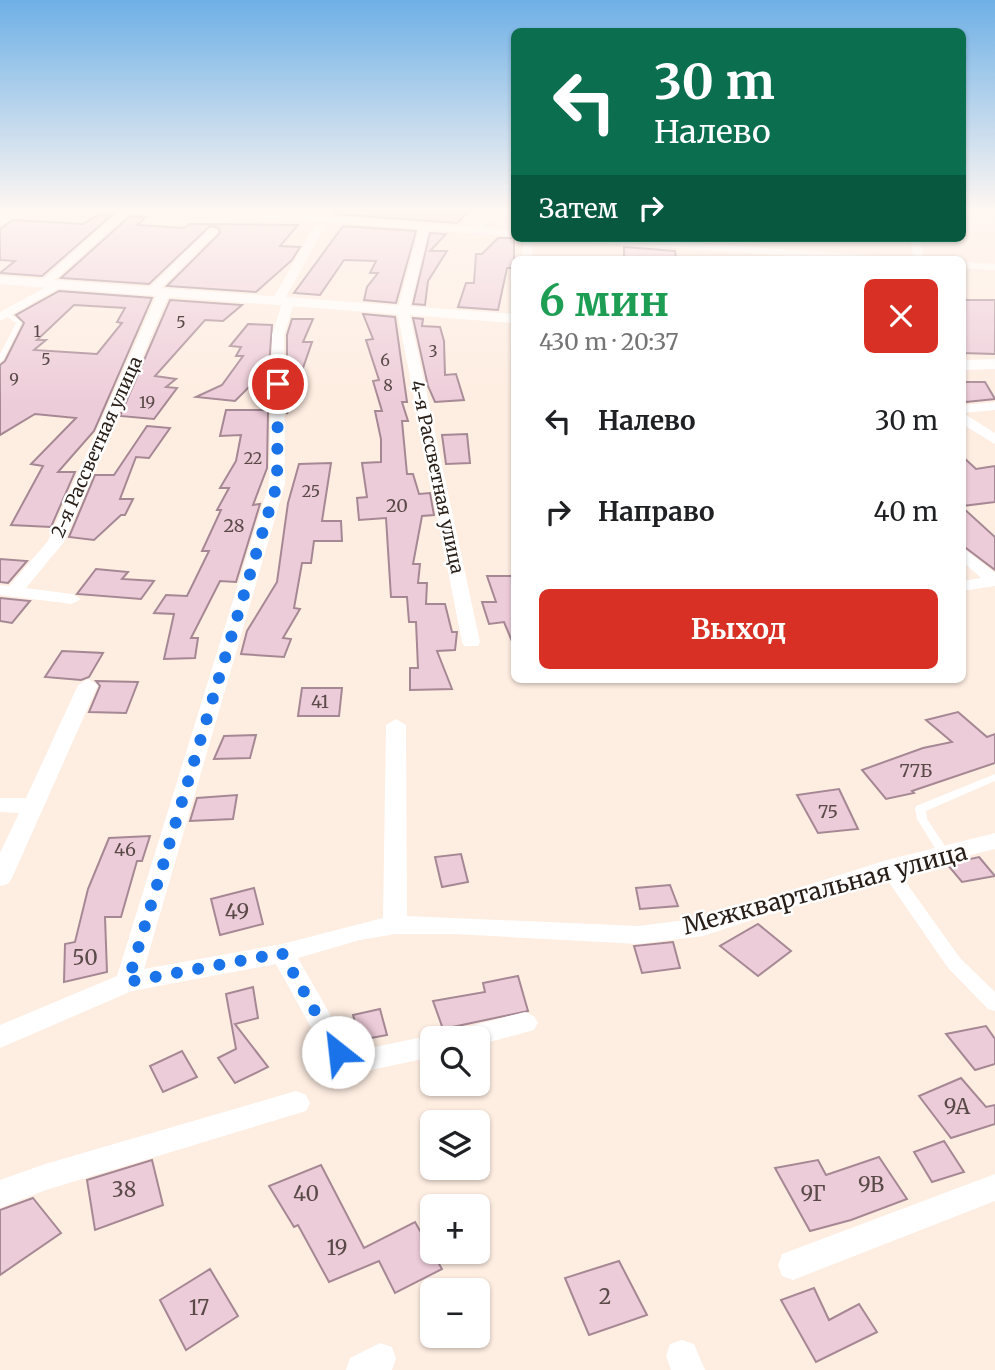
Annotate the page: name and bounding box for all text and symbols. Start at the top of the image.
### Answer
text: 30 m [654,51,775,112]
icon: left [539,56,630,147]
text: Налево [654,112,771,152]
icon: right [632,189,670,227]
text: Затем [539,192,618,225]
text: 6 мин [539,275,669,327]
button: close [864,279,938,353]
house number: 5 [176,312,186,332]
house number: 1 [33,321,41,341]
text: 430 m · 20:37 [539,327,679,356]
house number: 3 [428,341,438,361]
house number: 5 [41,349,51,369]
house number: 6 [380,350,390,370]
street label: 2-я Рассветная улица [46,352,147,541]
pin [248,354,308,414]
icon: arrive [259,365,297,403]
house number: 9 [9,369,19,389]
house number: 8 [383,375,393,395]
street label: 4-я Рассветная улица [406,378,469,576]
house number: 19 [139,392,155,412]
icon: left [539,402,577,440]
text: Налево [598,404,696,437]
text: 30 m [875,404,938,437]
house number: 22 [244,448,262,468]
house number: 25 [302,481,320,501]
icon: right [539,493,577,531]
house number: 20 [386,494,408,517]
text: Направо [598,495,715,528]
text: 40 m [874,495,938,528]
house number: 28 [223,514,245,537]
button: Выход [539,589,938,669]
house number: 41 [311,690,329,713]
house number: 77Б [900,759,932,782]
house number: 75 [818,800,838,823]
street label: Межквартальная улица [679,836,971,941]
house number: 46 [114,838,136,861]
house number: 49 [225,898,249,925]
house number: 50 [72,944,98,971]
position arrow [301,1015,375,1089]
map controls [420,1026,490,1348]
button: search [420,1026,490,1096]
house number: 9А [944,1093,970,1120]
button: layers [420,1110,490,1180]
house number: 9В [858,1171,884,1198]
house number: 38 [112,1176,136,1203]
house number: 40 [293,1180,319,1207]
house number: 9Г [801,1180,825,1207]
button: + [420,1194,490,1264]
house number: 19 [326,1234,348,1261]
button: − [420,1278,490,1348]
house number: 2 [599,1283,611,1310]
house number: 17 [189,1294,209,1321]

